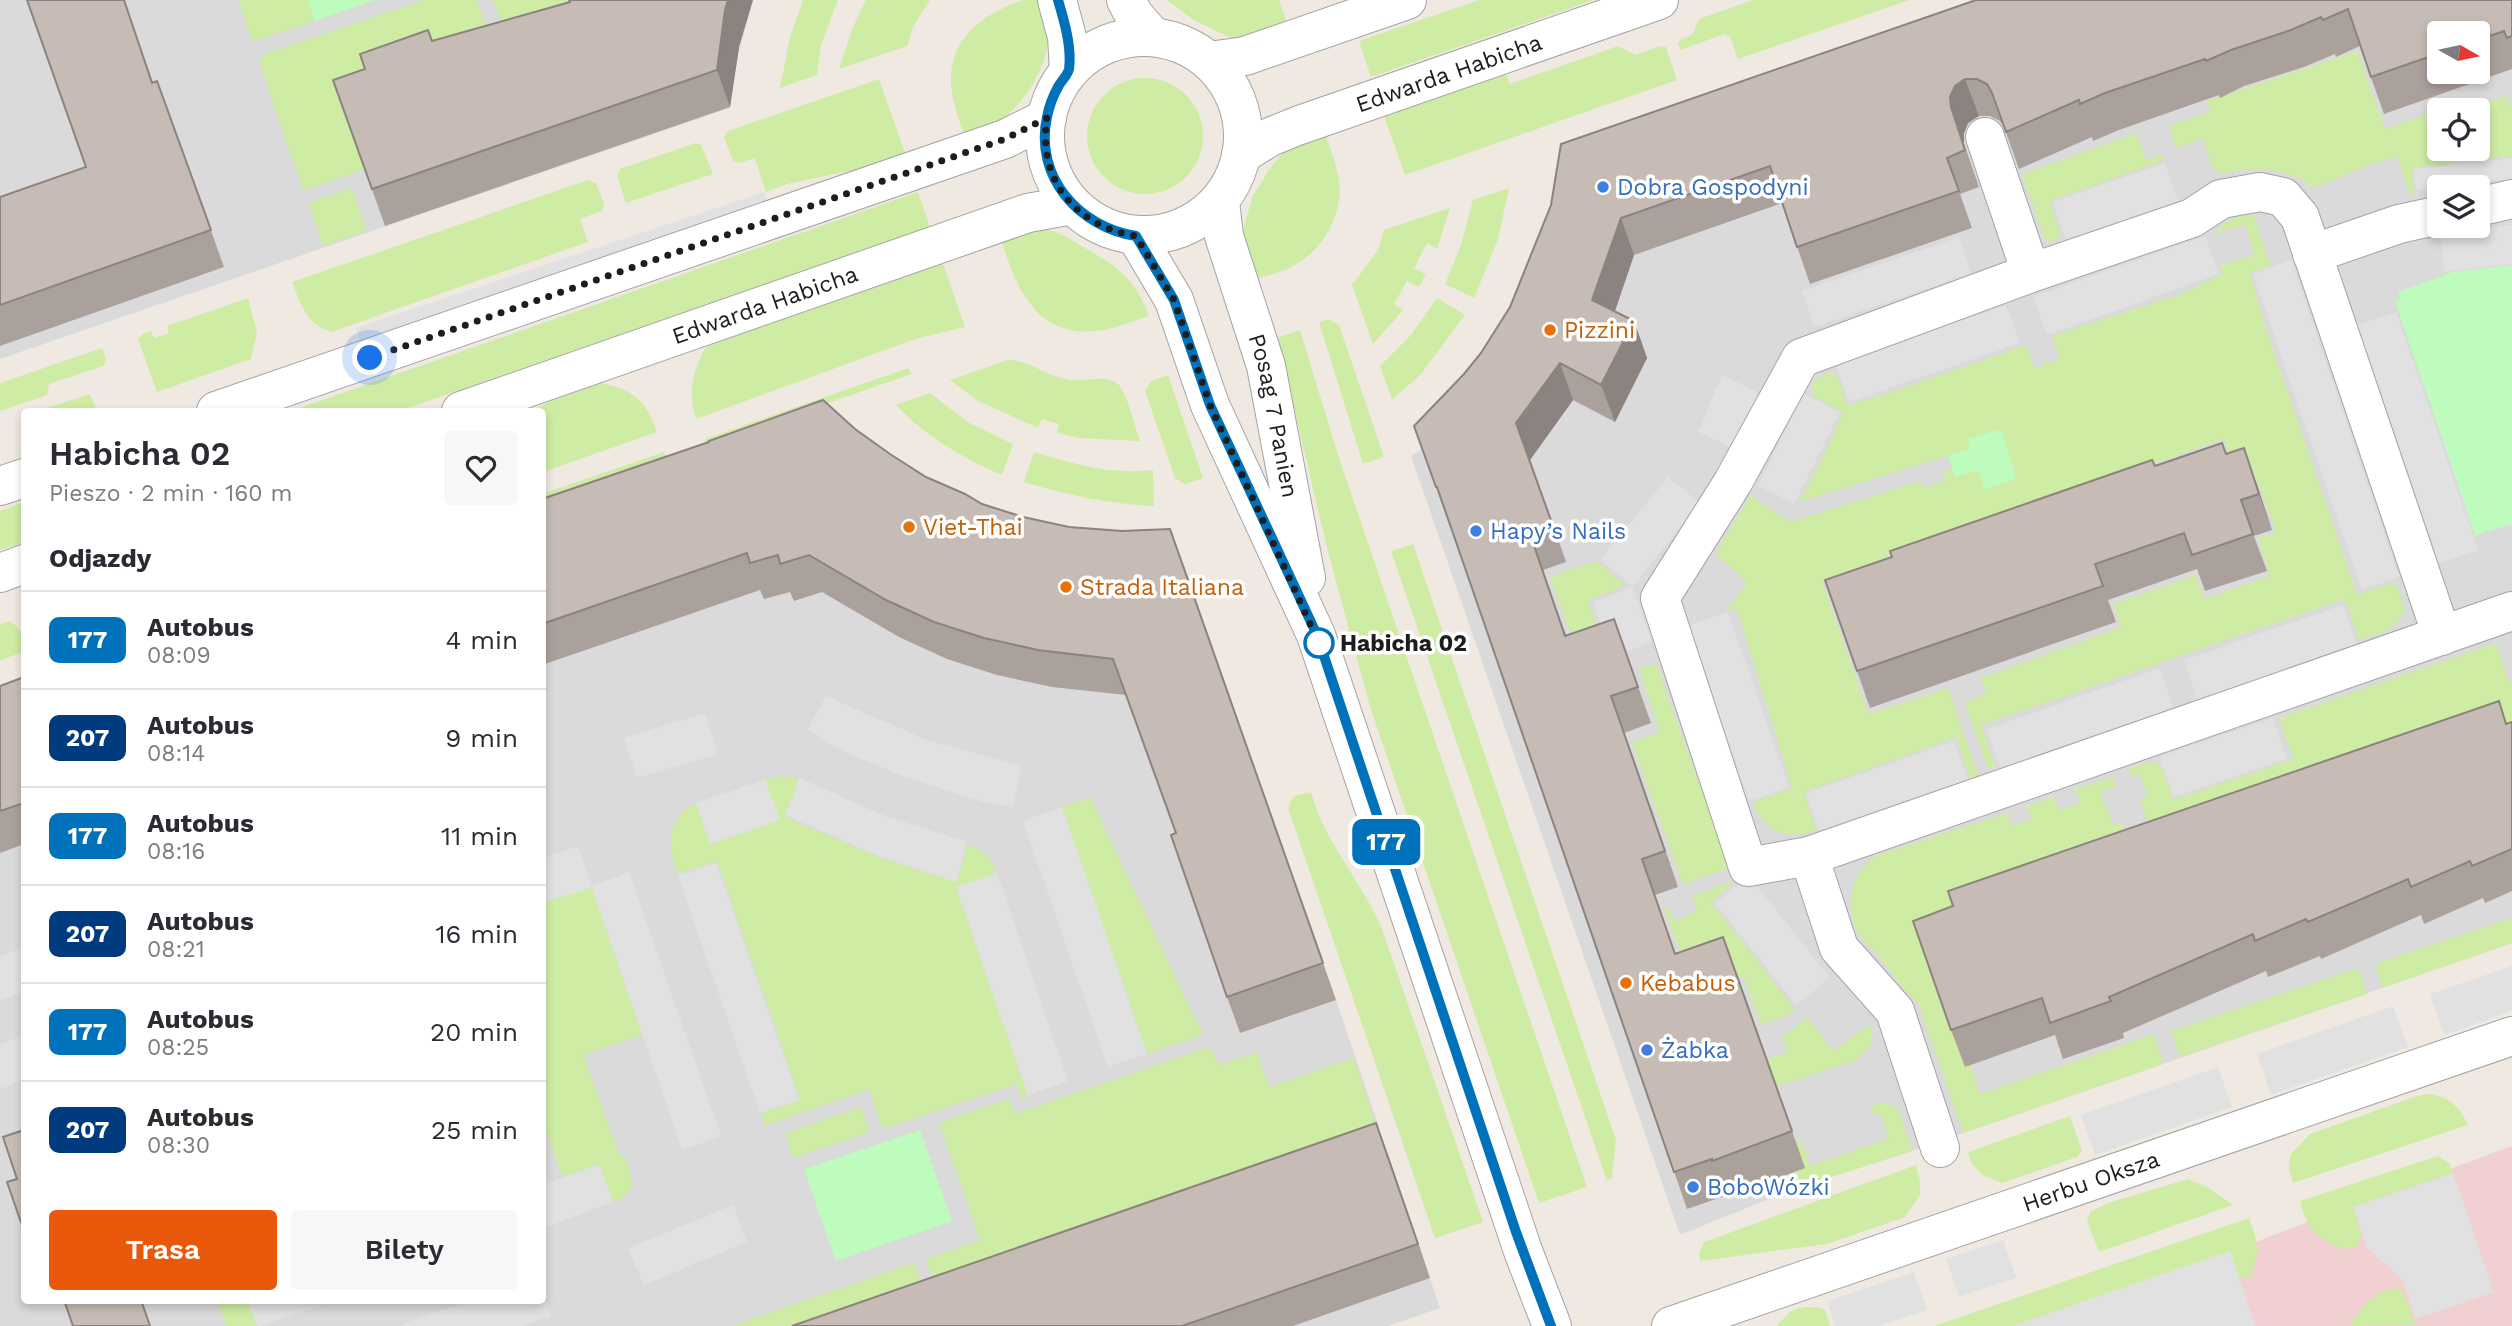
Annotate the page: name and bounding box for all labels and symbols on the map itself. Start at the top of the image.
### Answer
north arrow [2427,21,2490,84]
street label: Edwarda Habicha [1352,28,1545,118]
place label: Dobra Gospodyni [1617,174,1809,201]
marker: Dobra Gospodyni [1595,179,1611,195]
street label: Edwarda Habicha [669,260,861,350]
place label: Pizzini [1564,317,1635,344]
marker: Pizzini [1542,322,1558,338]
street label: Posag 7 Panien [1243,330,1304,500]
your location [352,340,387,375]
place label: Viet-Thai [923,514,1023,541]
place label: Hapy’s Nails [1490,518,1626,545]
marker: Viet-Thai [901,519,917,535]
marker: Hapy’s Nails [1468,523,1484,539]
place label: Strada Italiana [1080,574,1244,601]
marker: Strada Italiana [1058,579,1074,595]
marker: Habicha 02 [1304,628,1334,658]
place label: Habicha 02 [1340,630,1467,657]
line badge: 177 [1346,819,1426,865]
place label: Kebabus [1640,970,1736,997]
marker: Kebabus [1618,975,1634,991]
place label: Żabka [1661,1037,1729,1064]
marker: Żabka [1639,1042,1655,1058]
street label: Herbu Oksza [2019,1145,2163,1217]
place label: BoboWózki [1707,1174,1830,1201]
marker: BoboWózki [1685,1179,1701,1195]

